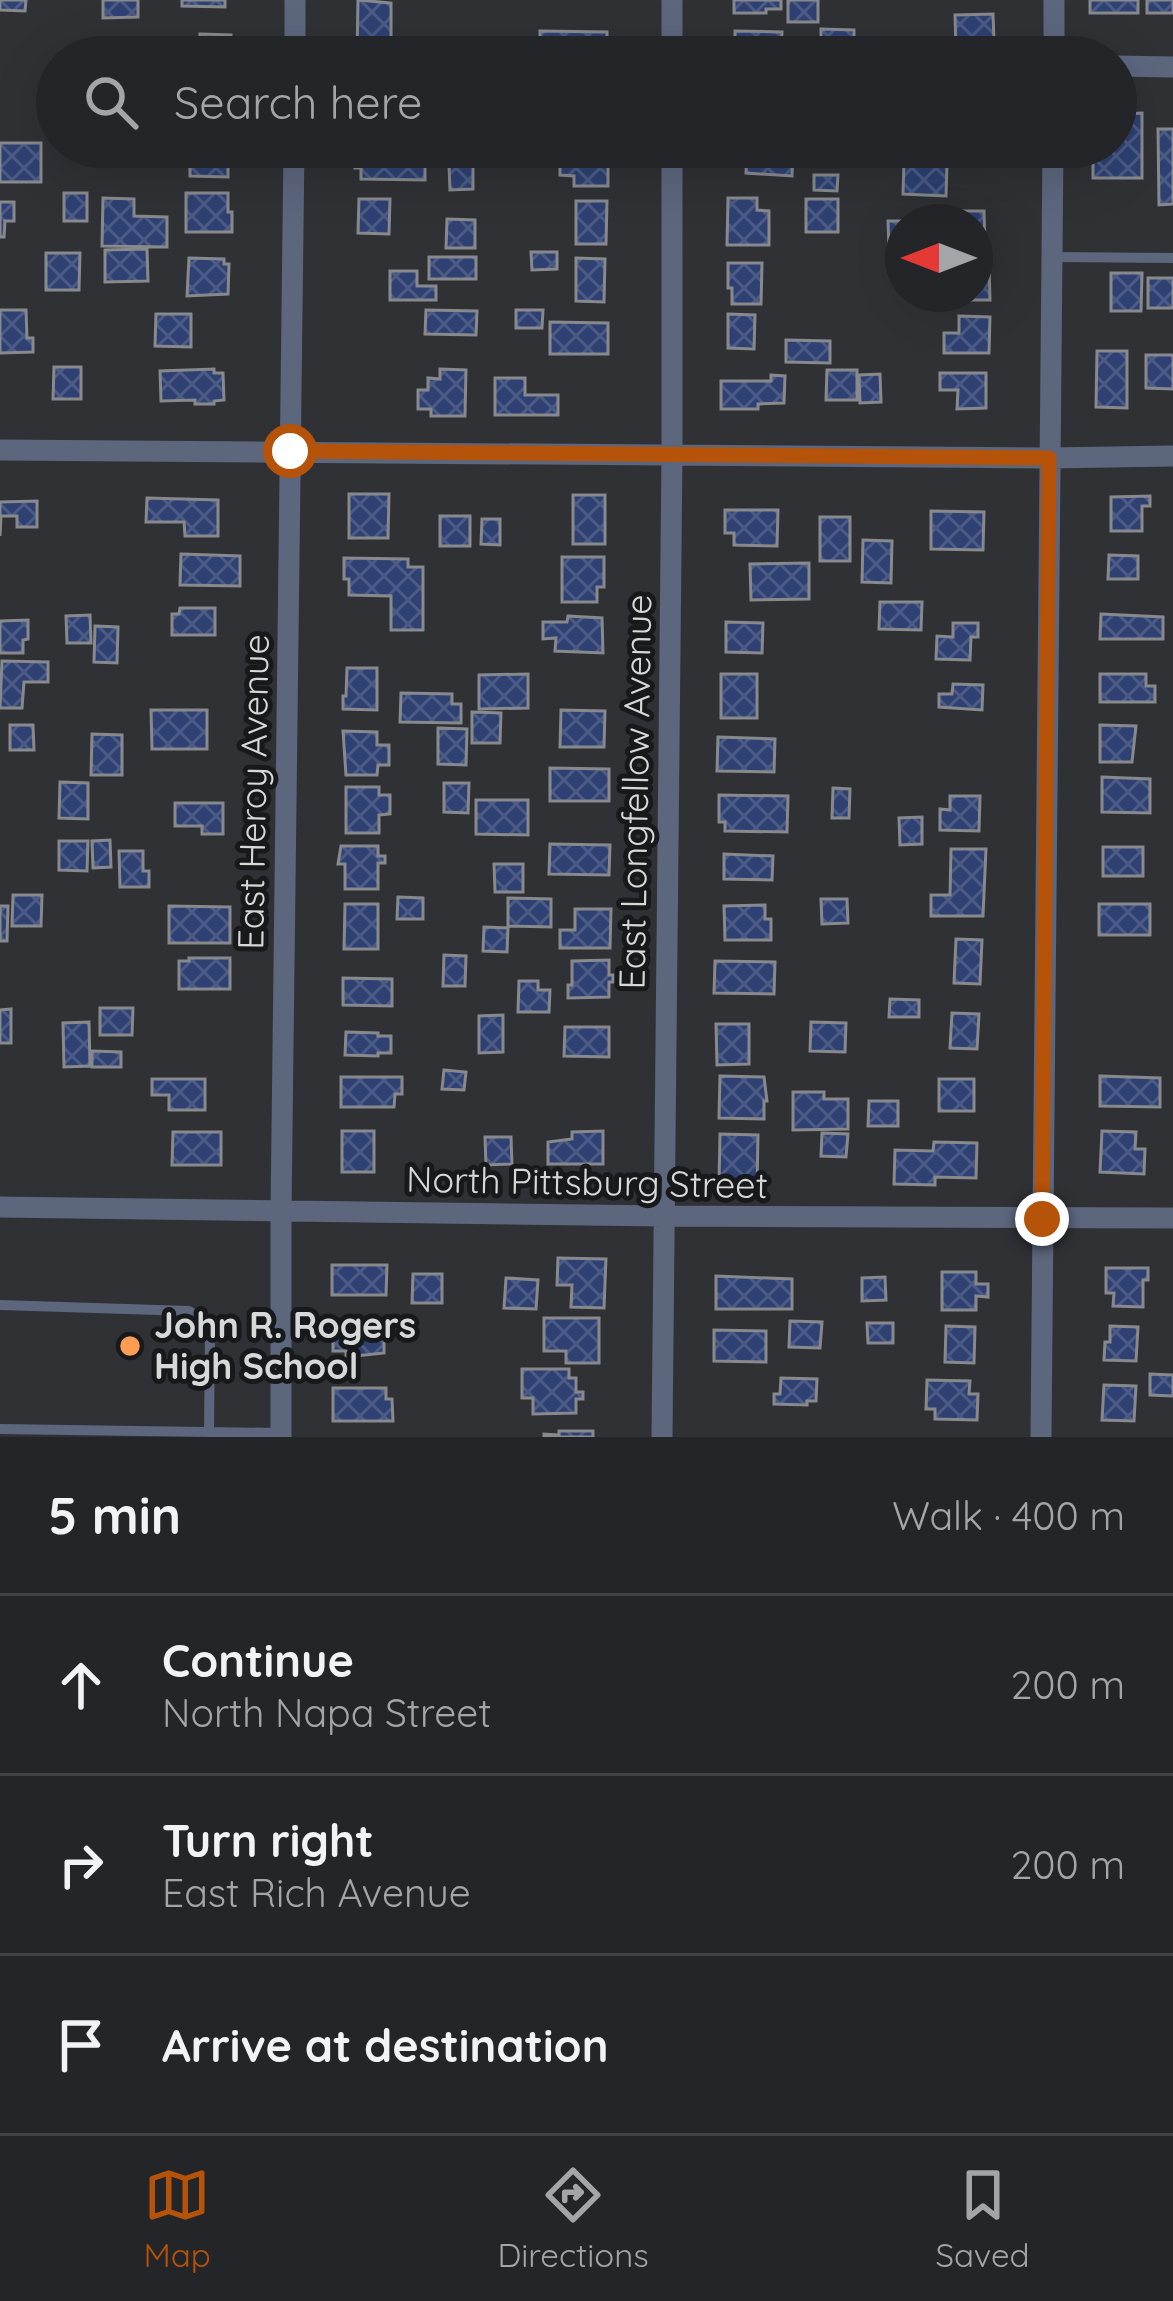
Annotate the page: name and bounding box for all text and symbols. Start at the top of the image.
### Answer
search box [36,36,1137,168]
icon: search [78,69,144,135]
text: Search here [174,74,422,130]
north arrow [885,204,993,312]
route start [263,424,317,478]
street label: East Longfellow Avenue [609,594,660,990]
street label: East Heroy Avenue [227,634,278,950]
street label: North Pittsburg Street [406,1156,768,1207]
route end [1015,1192,1069,1246]
place label: John R. Rogers High School [154,1302,416,1388]
marker: John R. Rogers High School [117,1333,143,1359]
text: 5 min [48,1483,181,1547]
text: Walk · 400 m [892,1491,1125,1540]
text: Continue [162,1632,354,1688]
icon: ahead [48,1652,114,1718]
text: 200 m [1011,1660,1125,1709]
text: North Napa Street [162,1688,492,1737]
text: Turn right [162,1812,374,1868]
icon: right [48,1832,114,1898]
text: 200 m [1011,1840,1125,1889]
text: East Rich Avenue [162,1868,471,1917]
icon: arrive [48,2012,114,2078]
text: Arrive at destination [162,2017,608,2073]
tab: Map [143,2162,211,2275]
tab: Directions [497,2162,649,2275]
tab: Saved [936,2162,1030,2275]

